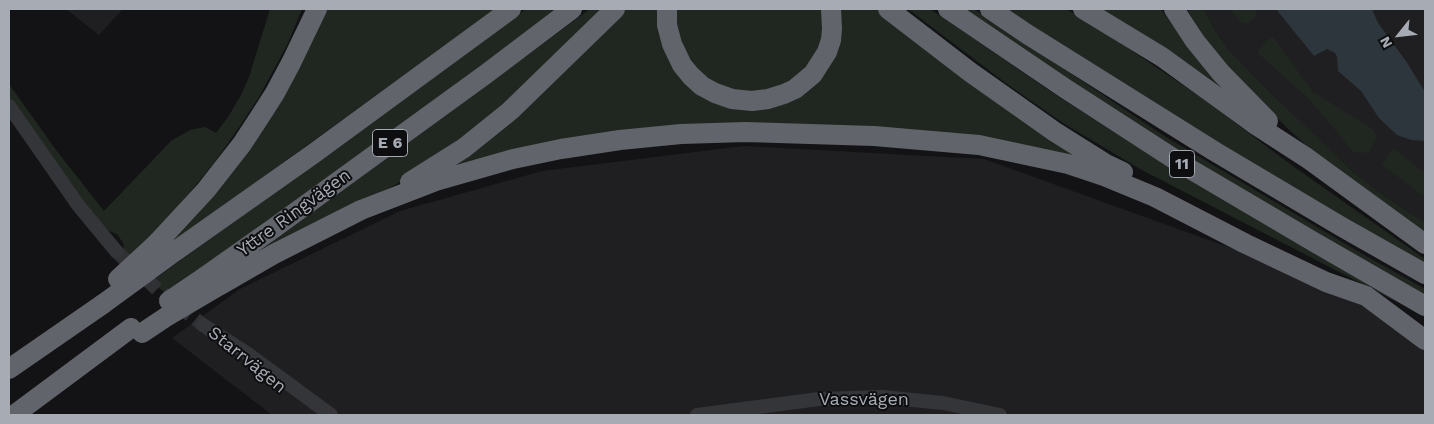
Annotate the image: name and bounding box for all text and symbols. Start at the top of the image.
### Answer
north arrow [1374,10,1424,60]
text: N [1376,34,1395,51]
road number: E 6 [372,130,408,156]
road number: 11 [1170,150,1194,178]
street label: Yttre Ringvägen [233,165,355,261]
street label: Starrvägen [204,322,290,398]
street label: Vassvägen [819,389,909,411]

